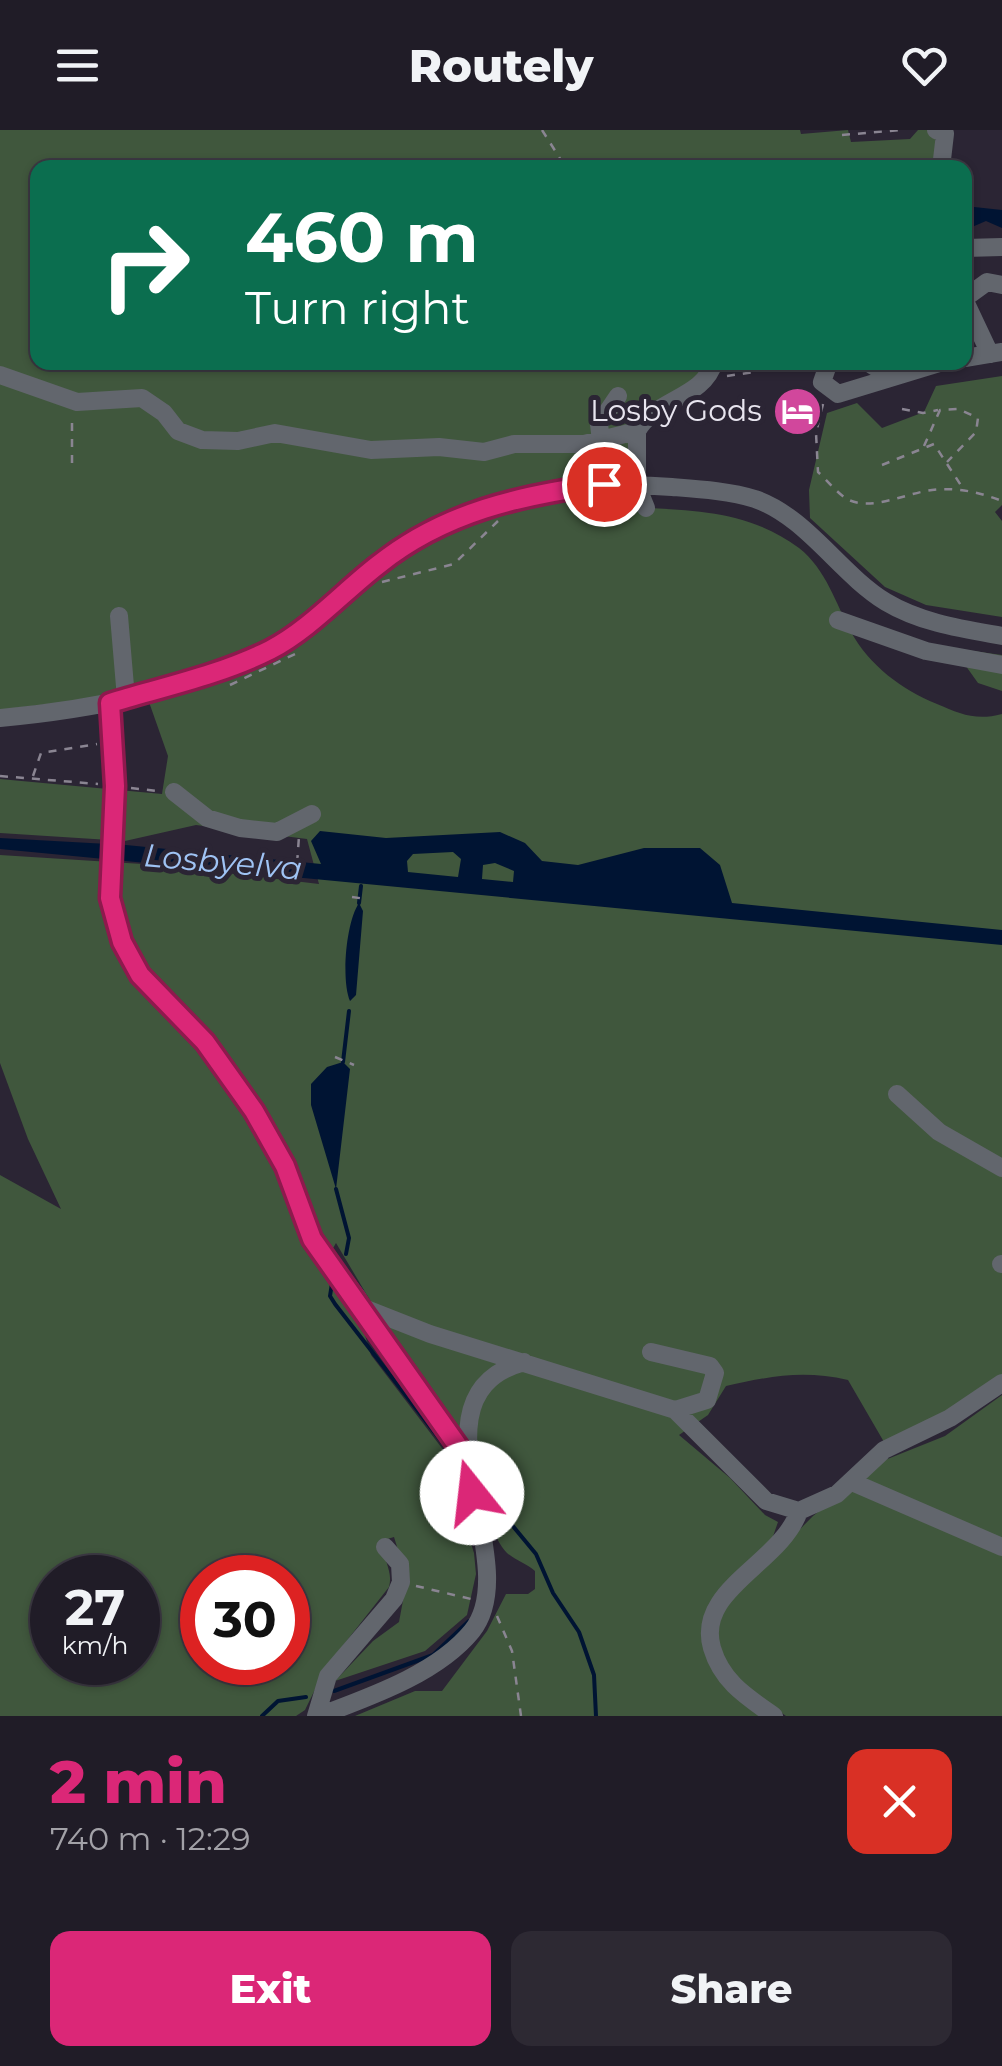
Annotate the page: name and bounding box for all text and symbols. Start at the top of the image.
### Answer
icon: menu [50,38,105,93]
text: Routely [409,38,593,93]
icon: heart [897,38,952,93]
text: 460 m [245,194,479,280]
icon: right [80,200,210,330]
text: Turn right [245,280,470,335]
hotel icon: Losby Gods [771,385,823,437]
place label: Losby Gods [590,392,762,429]
pin [562,442,647,527]
icon: arrive [577,457,632,512]
water label: Losbyelva [142,835,304,888]
position arrow [420,1441,524,1545]
speed limit sign: 30 [180,1555,310,1685]
text: 27 [65,1577,125,1638]
text: km/h [62,1630,128,1660]
text: 2 min [50,1745,227,1818]
button: close [847,1749,952,1854]
text: 740 m · 12:29 [50,1819,250,1858]
button: Exit [50,1931,491,2046]
button: Share [511,1931,952,2046]

